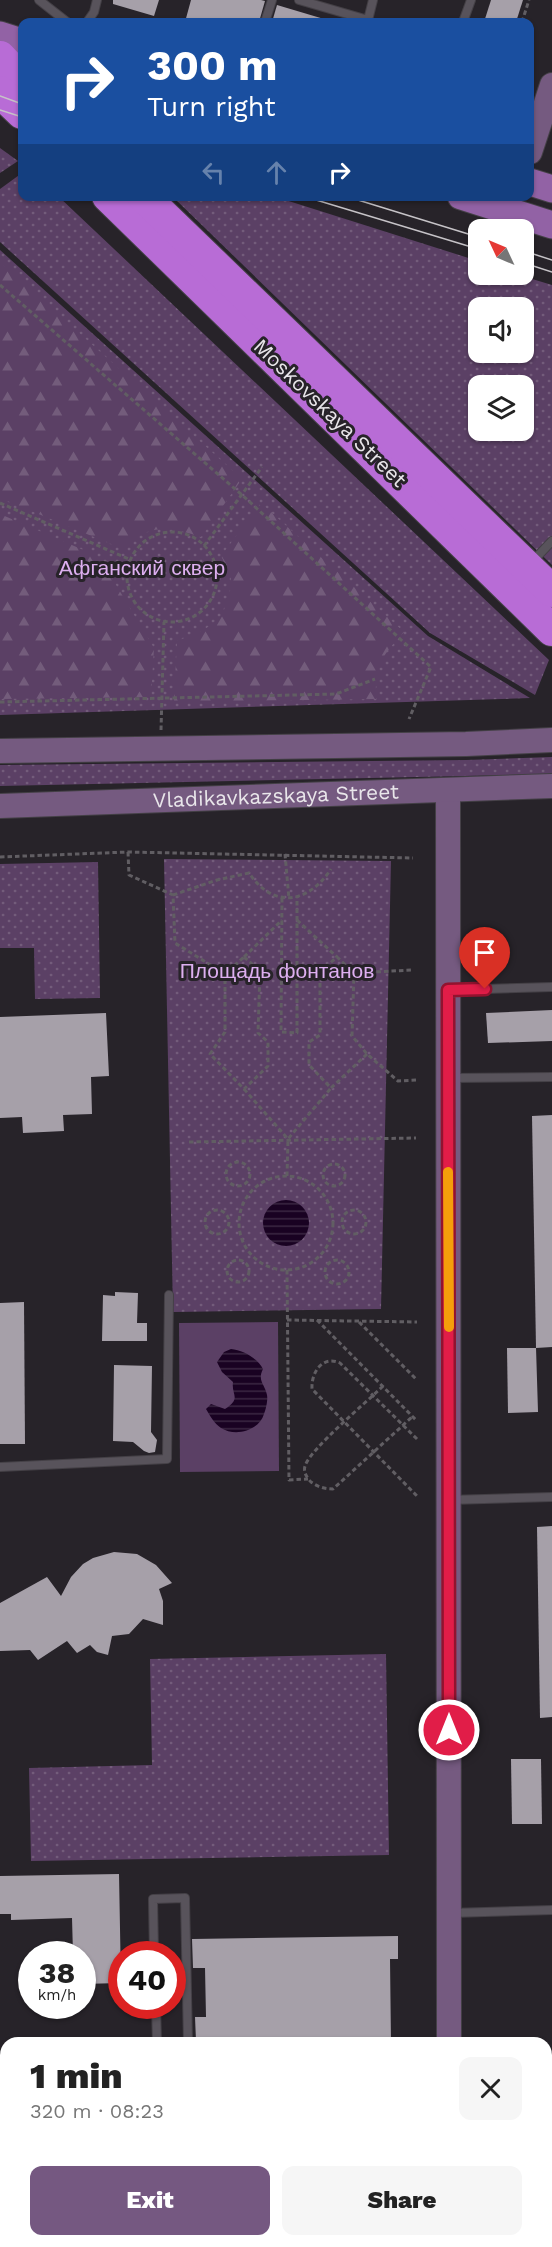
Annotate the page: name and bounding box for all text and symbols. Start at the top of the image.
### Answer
text: 300 m [147,41,278,90]
icon: right [48,42,126,120]
text: Turn right [147,91,276,123]
icon: left [197,156,230,189]
icon: ahead [260,156,293,189]
icon: right [323,156,356,189]
north arrow [468,219,534,285]
map controls [468,219,534,441]
button: sound [468,297,534,363]
street label: Moskovskaya Street [249,333,412,492]
button: layers [468,375,534,441]
park label: Афганский сквер [59,555,225,580]
street label: Vladikavkazskaya Street [152,779,399,812]
pin [459,927,510,989]
icon: arrive [468,936,501,969]
park label: Площадь фонтанов [180,958,374,983]
position arrow [417,1698,481,1762]
speed limit sign: 40 [108,1941,186,2019]
text: 38 [39,1955,75,1990]
text: km/h [38,1986,76,2004]
text: 1 min [30,2055,123,2097]
button: close [459,2057,522,2120]
text: 320 m · 08:23 [30,2099,164,2123]
button: Exit [30,2166,270,2235]
button: Share [282,2166,522,2235]

